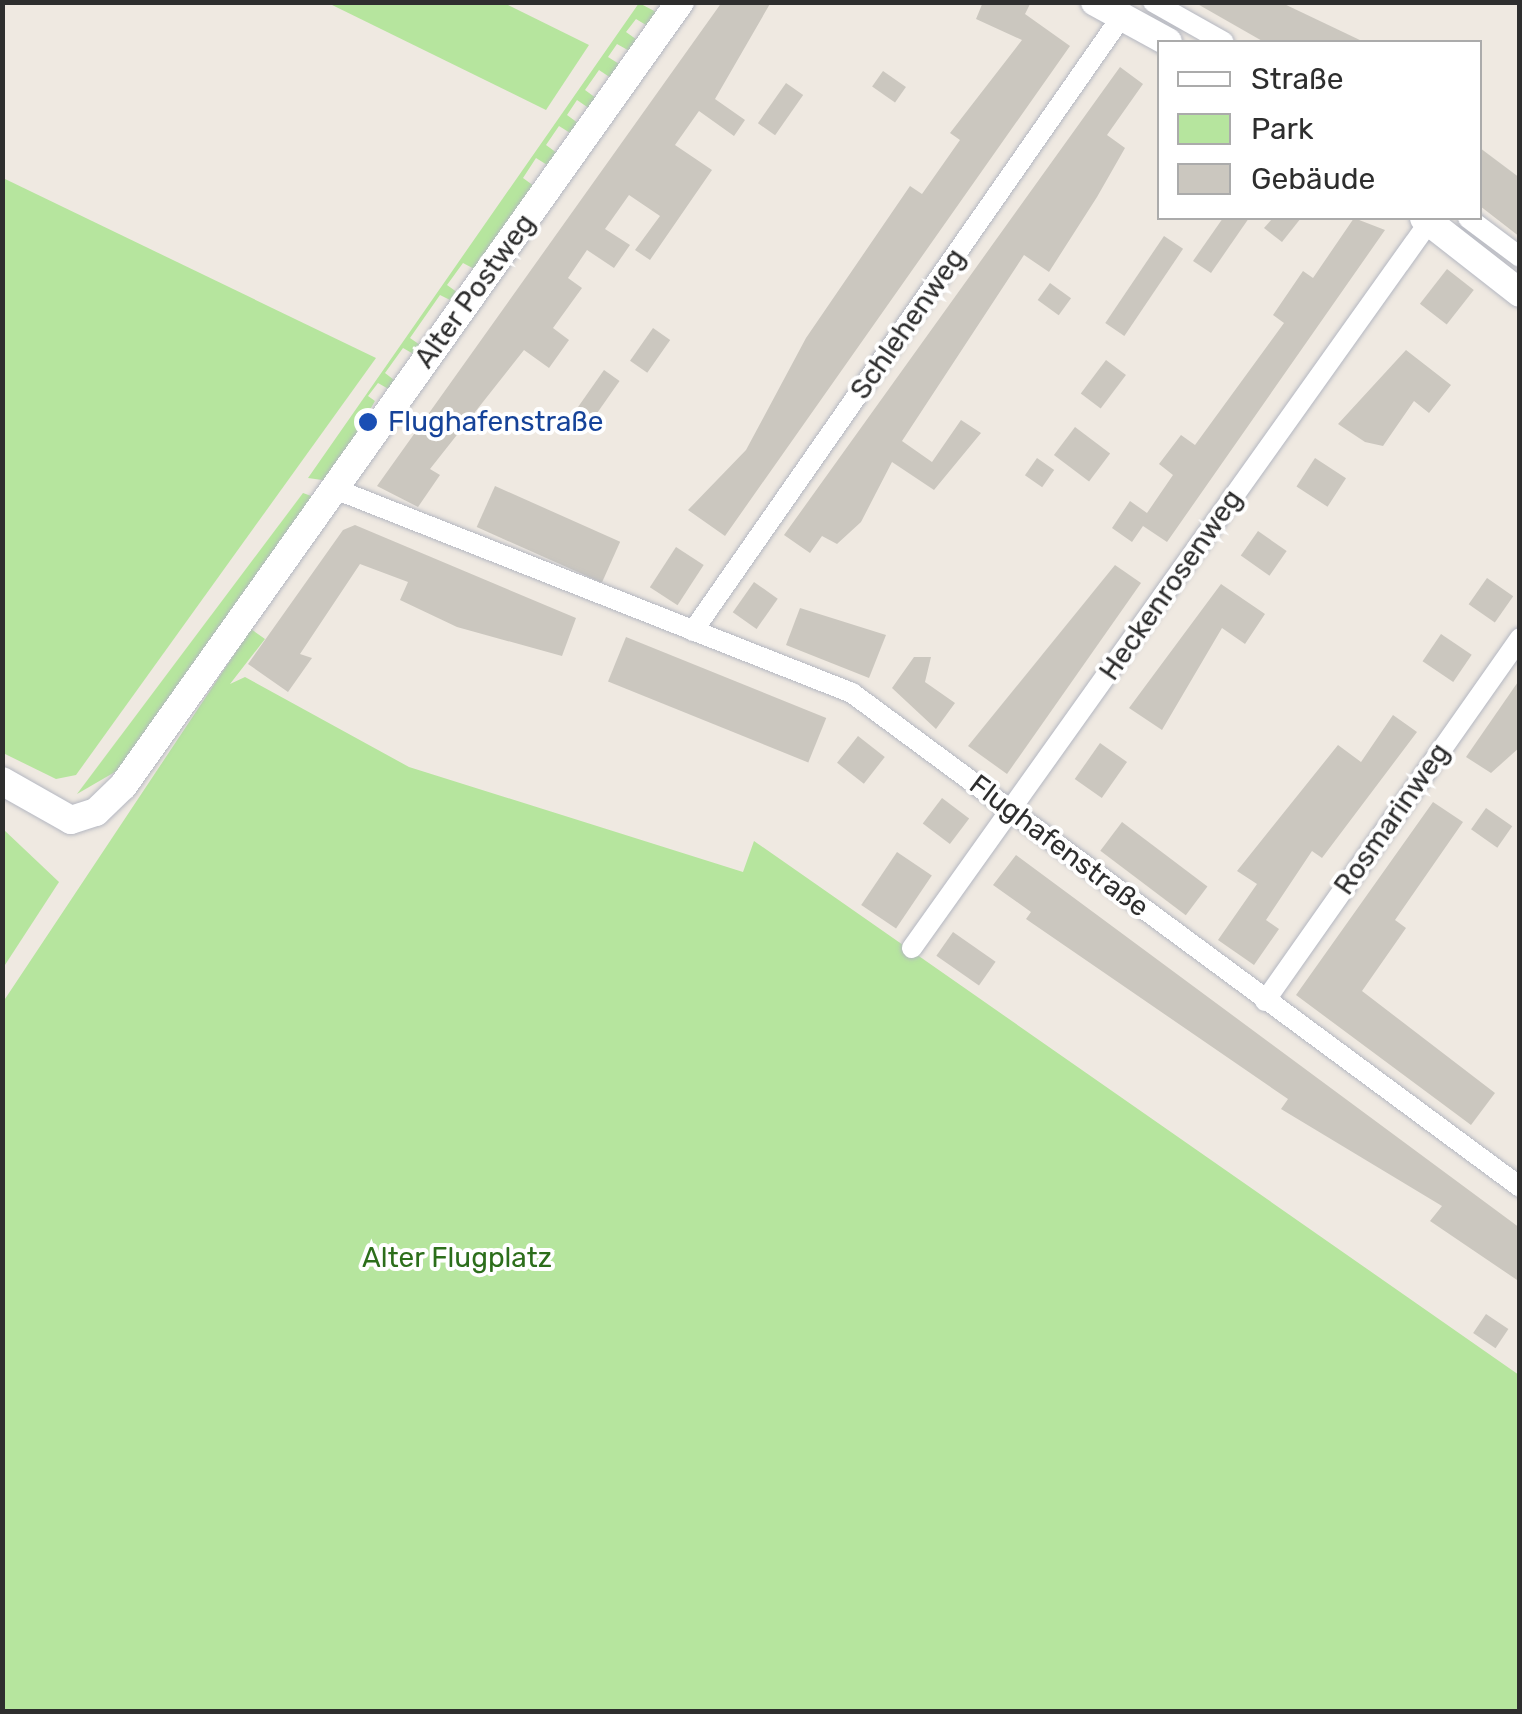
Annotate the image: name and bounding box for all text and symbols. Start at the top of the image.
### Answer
legend [1157,40,1482,220]
text: Straße [1251,61,1344,97]
text: Park [1251,111,1313,147]
text: Gebäude [1251,161,1375,197]
street label: Alter Postweg [408,207,542,375]
street label: Schlehenweg [844,242,972,406]
place label: Flughafenstraße [388,405,604,439]
marker: Flughafenstraße [357,411,379,433]
street label: Heckenrosenweg [1093,483,1249,687]
street label: Rosmarinweg [1327,737,1457,901]
street label: Flughafenstraße [963,768,1155,924]
park label: Alter Flugplatz [362,1241,552,1275]

